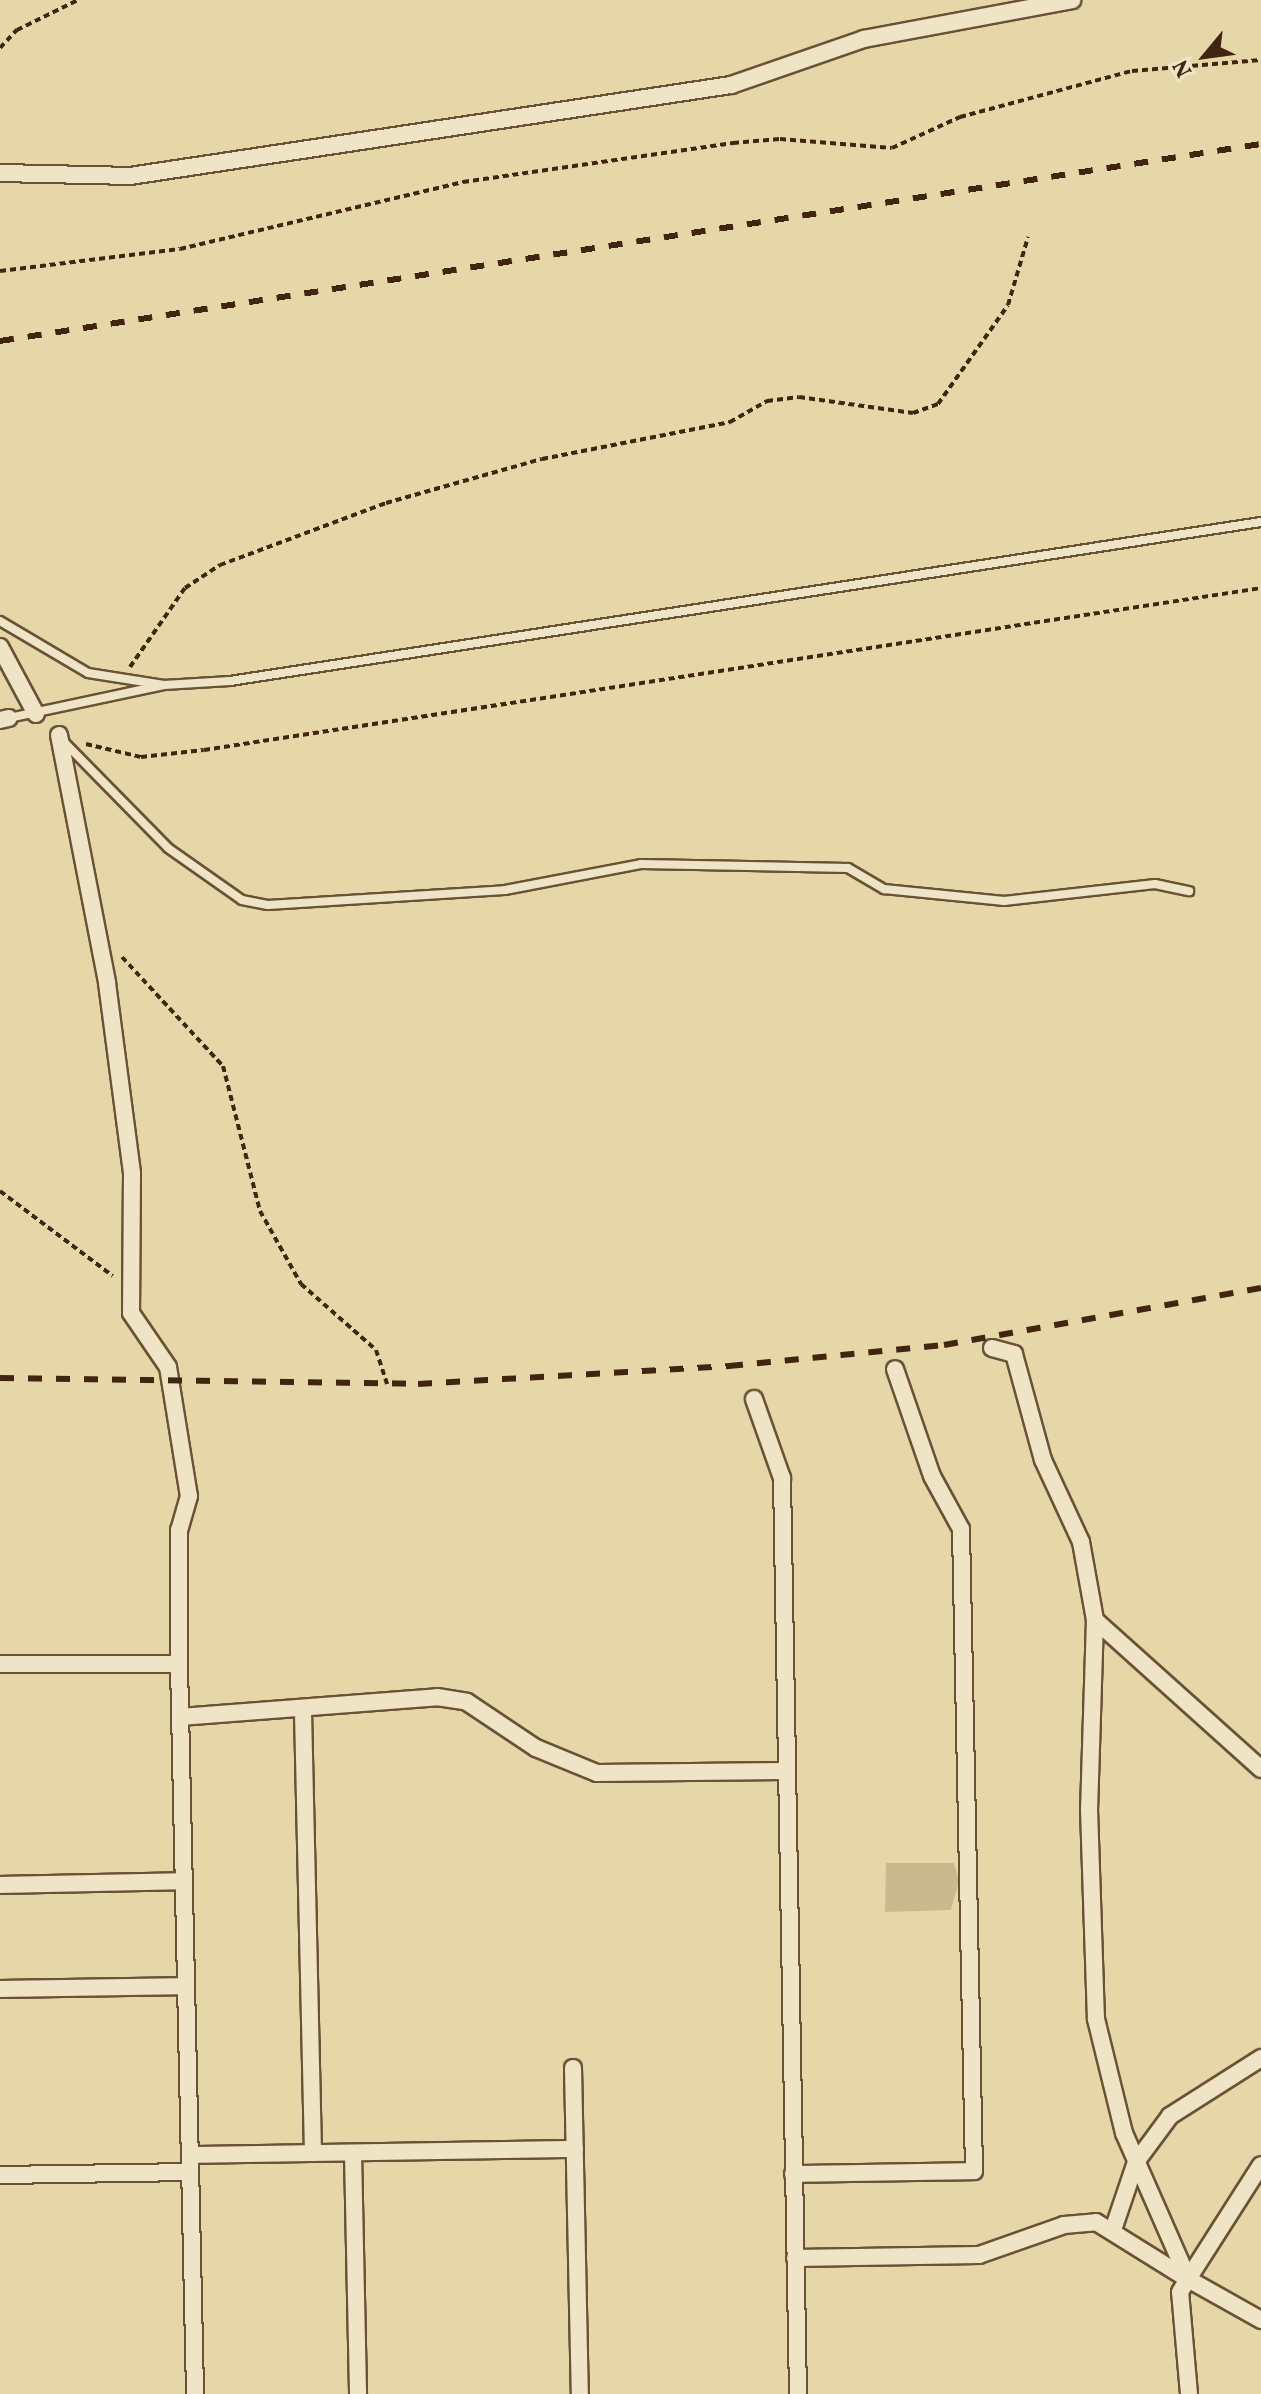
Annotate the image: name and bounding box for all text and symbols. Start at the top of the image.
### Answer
north arrow [1165,16,1245,96]
text: N [1166,53,1201,82]

